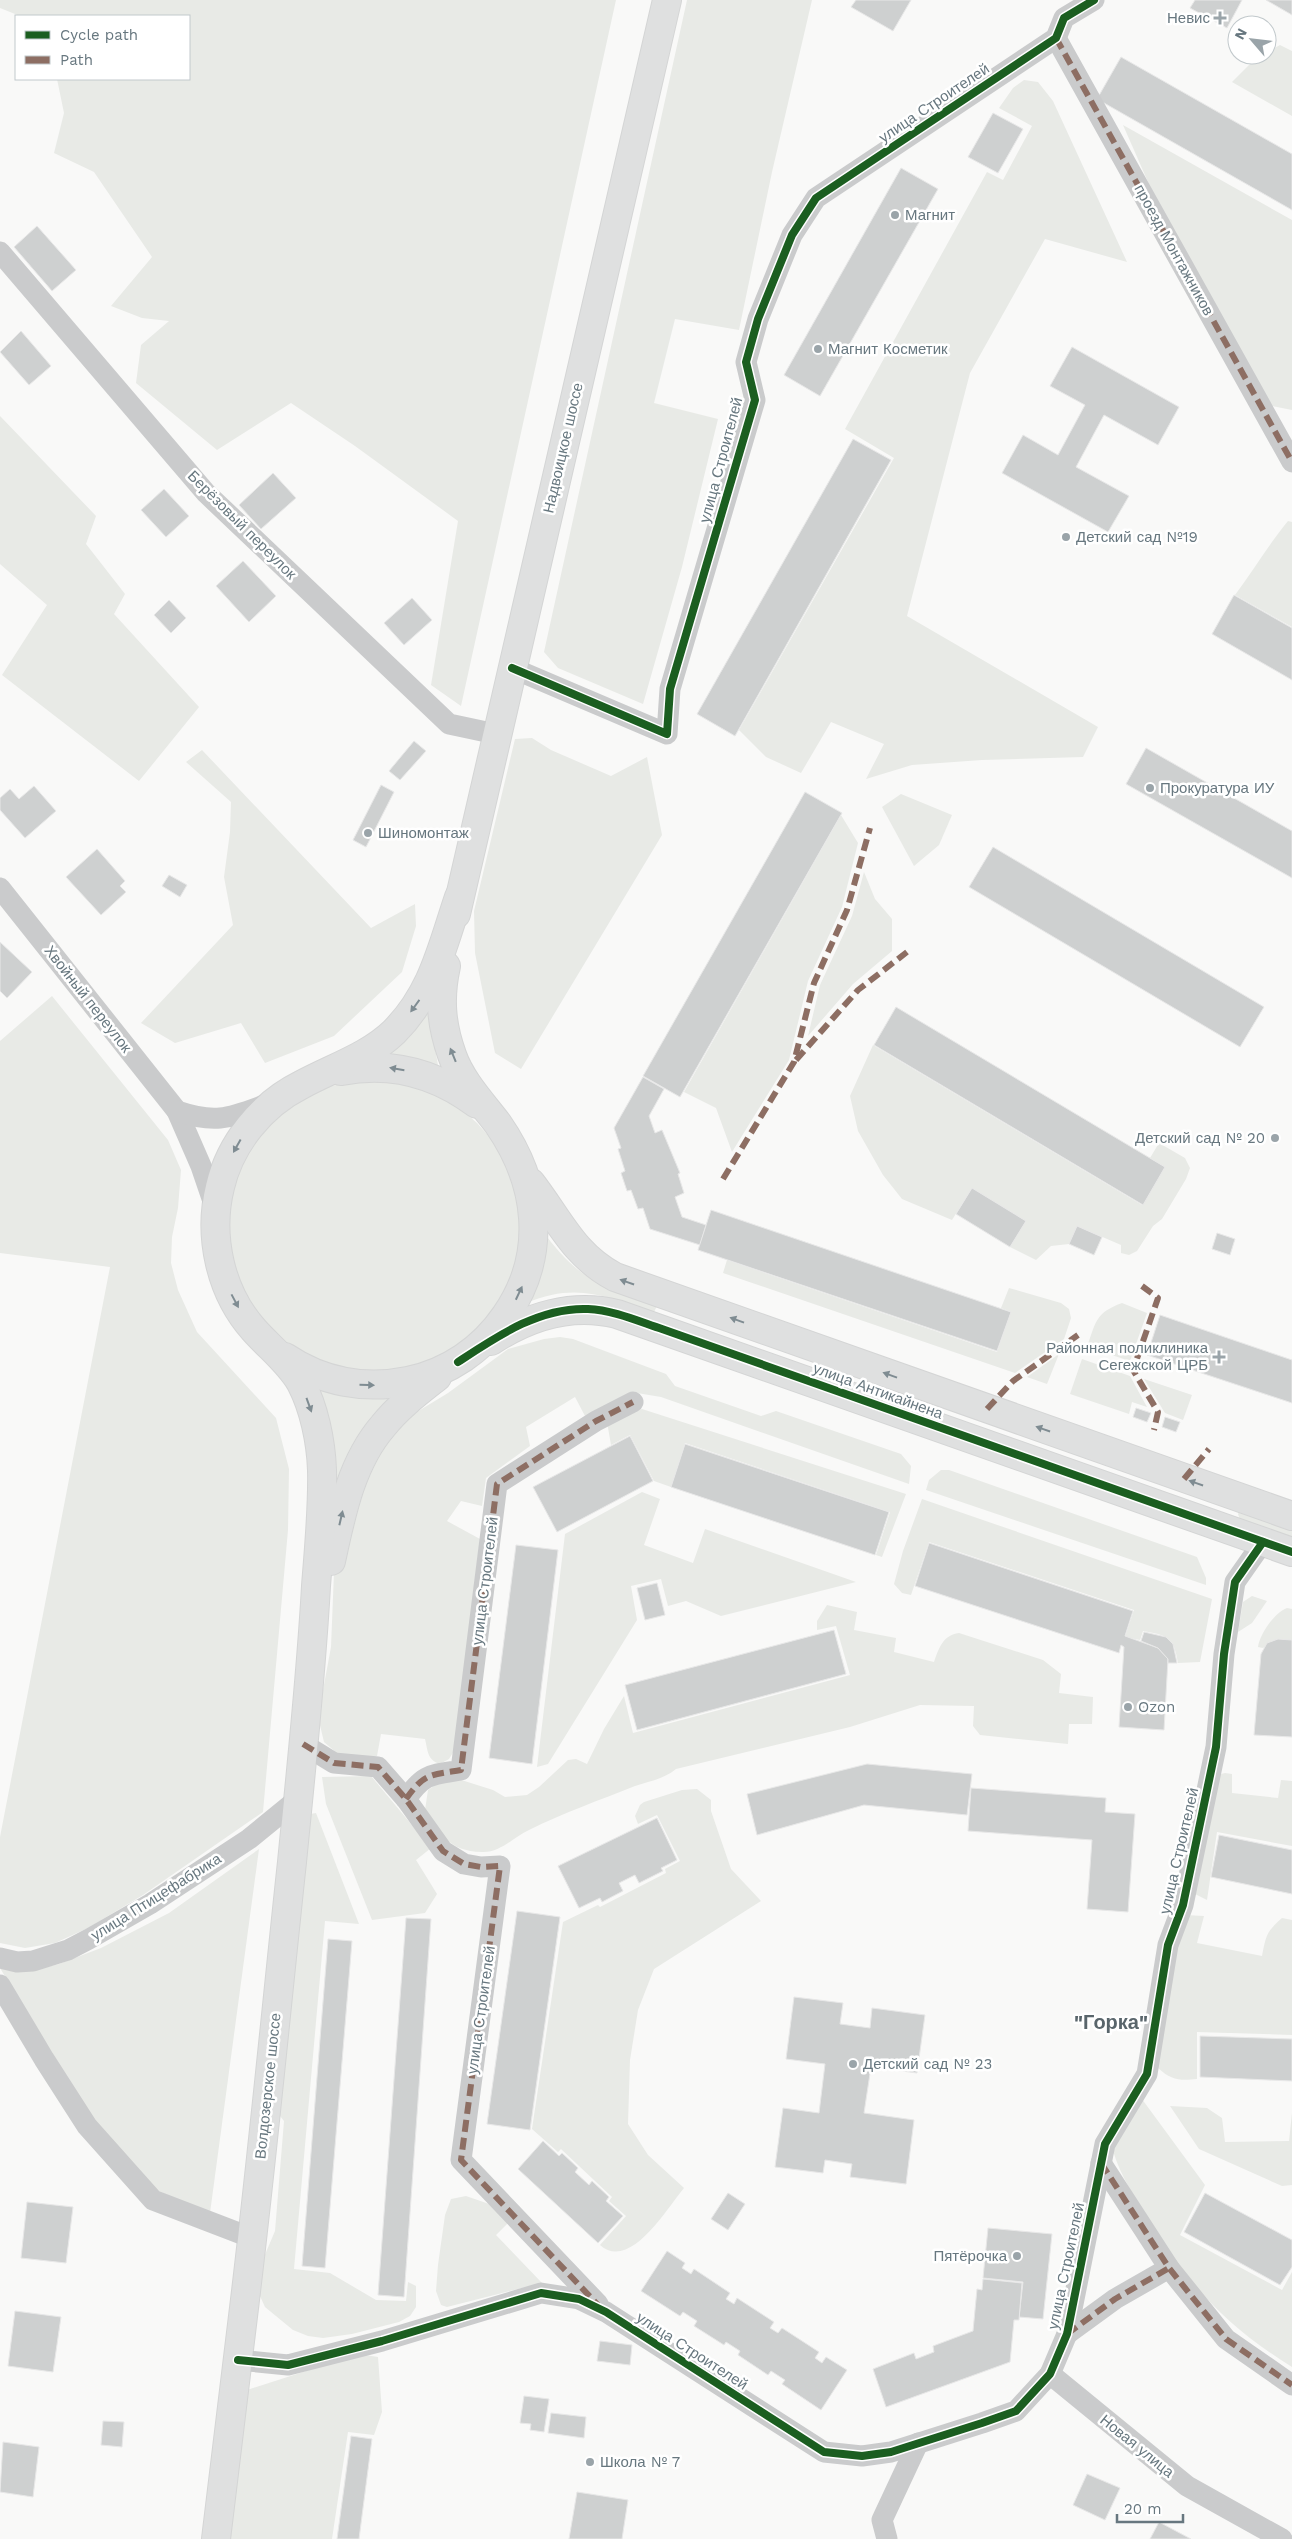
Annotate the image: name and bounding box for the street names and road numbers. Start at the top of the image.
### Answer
street label: улица Строителей [875,59,993,147]
street label: проезд Монтажников [1130,181,1218,319]
street label: Надвоицкое шоссе [539,381,587,515]
street label: улица Строителей [696,395,746,525]
street label: Берёзовый переулок [184,467,300,583]
street label: Хвойный переулок [41,942,136,1057]
street label: улица Антикайнена [811,1359,946,1423]
street label: улица Строителей [468,1516,502,1646]
street label: улица Строителей [1156,1786,1202,1916]
street label: улица Птицефабрика [87,1849,225,1944]
street label: улица Строителей [463,1945,499,2075]
street label: Волдозерское шоссе [251,2012,285,2160]
street label: улица Строителей [1044,2201,1088,2331]
street label: улица Строителей [633,2308,751,2394]
street label: Новая улица [1096,2411,1178,2482]

